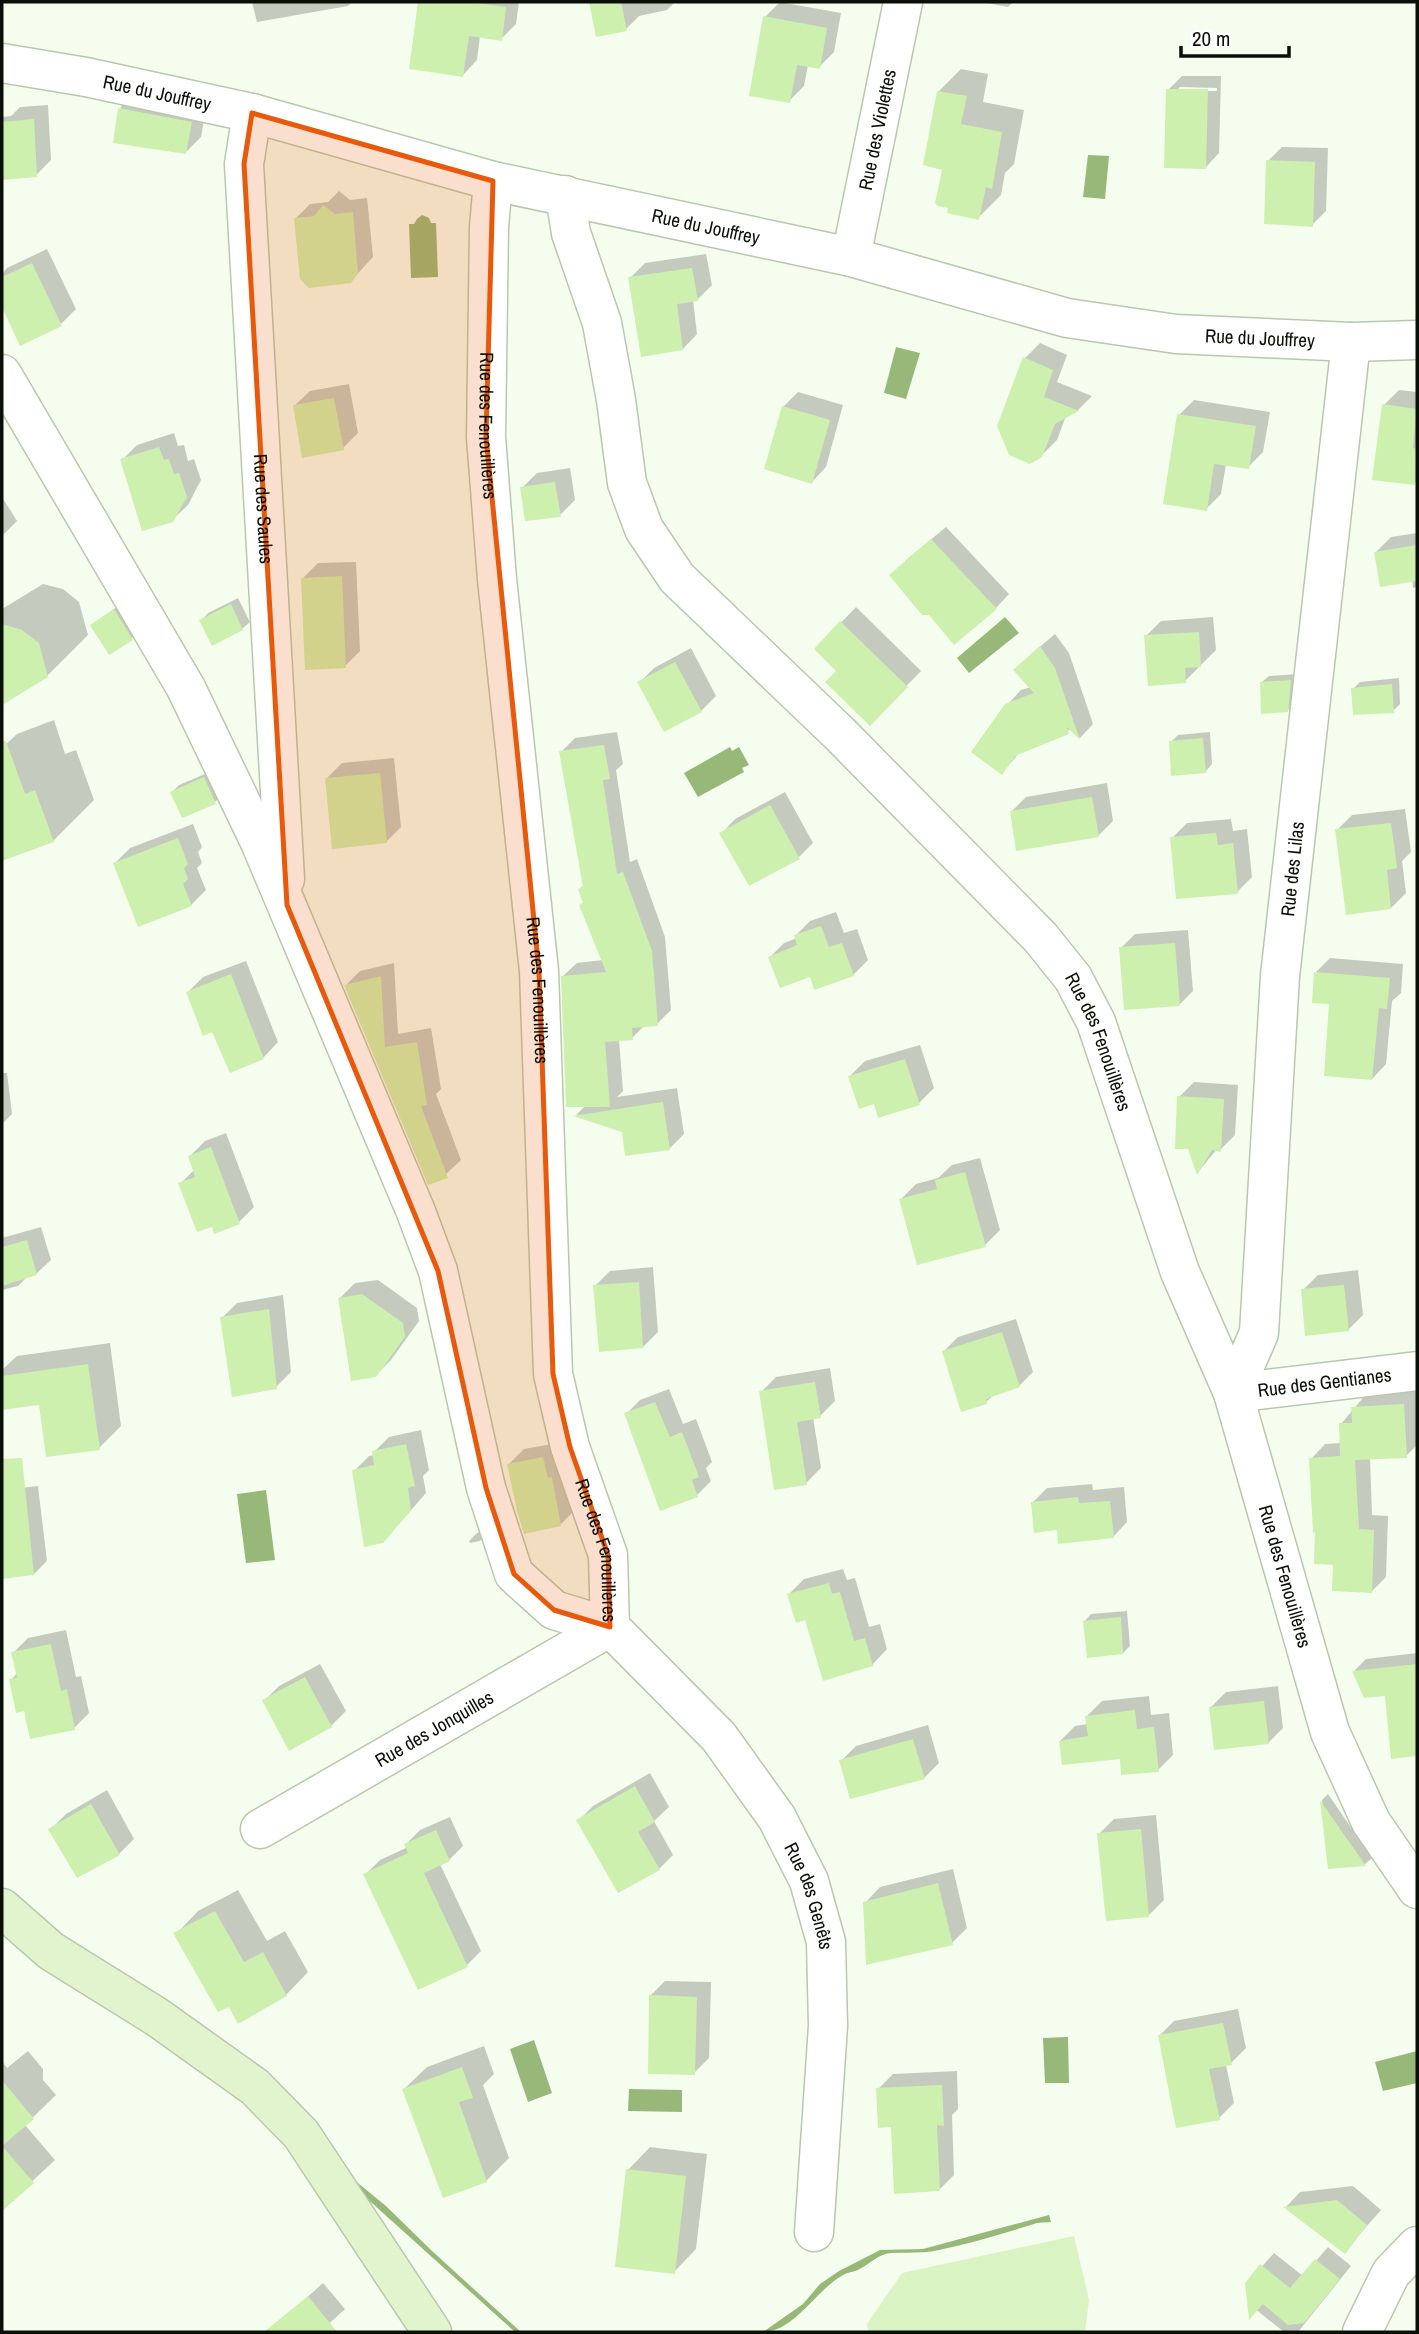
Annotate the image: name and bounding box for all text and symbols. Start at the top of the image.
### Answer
scale bar [1181,14,1290,58]
text: 20 m [1192,24,1230,53]
street label: Rue des Violettes [852,67,902,192]
street label: Rue du Jouffrey [101,68,214,117]
street label: Rue du Jouffrey [649,202,762,250]
street label: Rue du Jouffrey [1204,322,1316,353]
street label: Rue des Fenouillères [473,352,504,501]
street label: Rue des Saules [248,453,280,565]
street label: Rue des Lilas [1274,820,1310,918]
street label: Rue des Fenouillères [520,915,555,1064]
street label: Rue des Fenouillères [1059,968,1138,1115]
street label: Rue des Gentianes [1256,1361,1393,1403]
street label: Rue des Fenouillères [569,1475,623,1623]
street label: Rue des Fenouillères [1253,1502,1318,1651]
street label: Rue des Jonquilles [370,1684,498,1773]
street label: Rue des Genêts [778,1838,839,1950]

